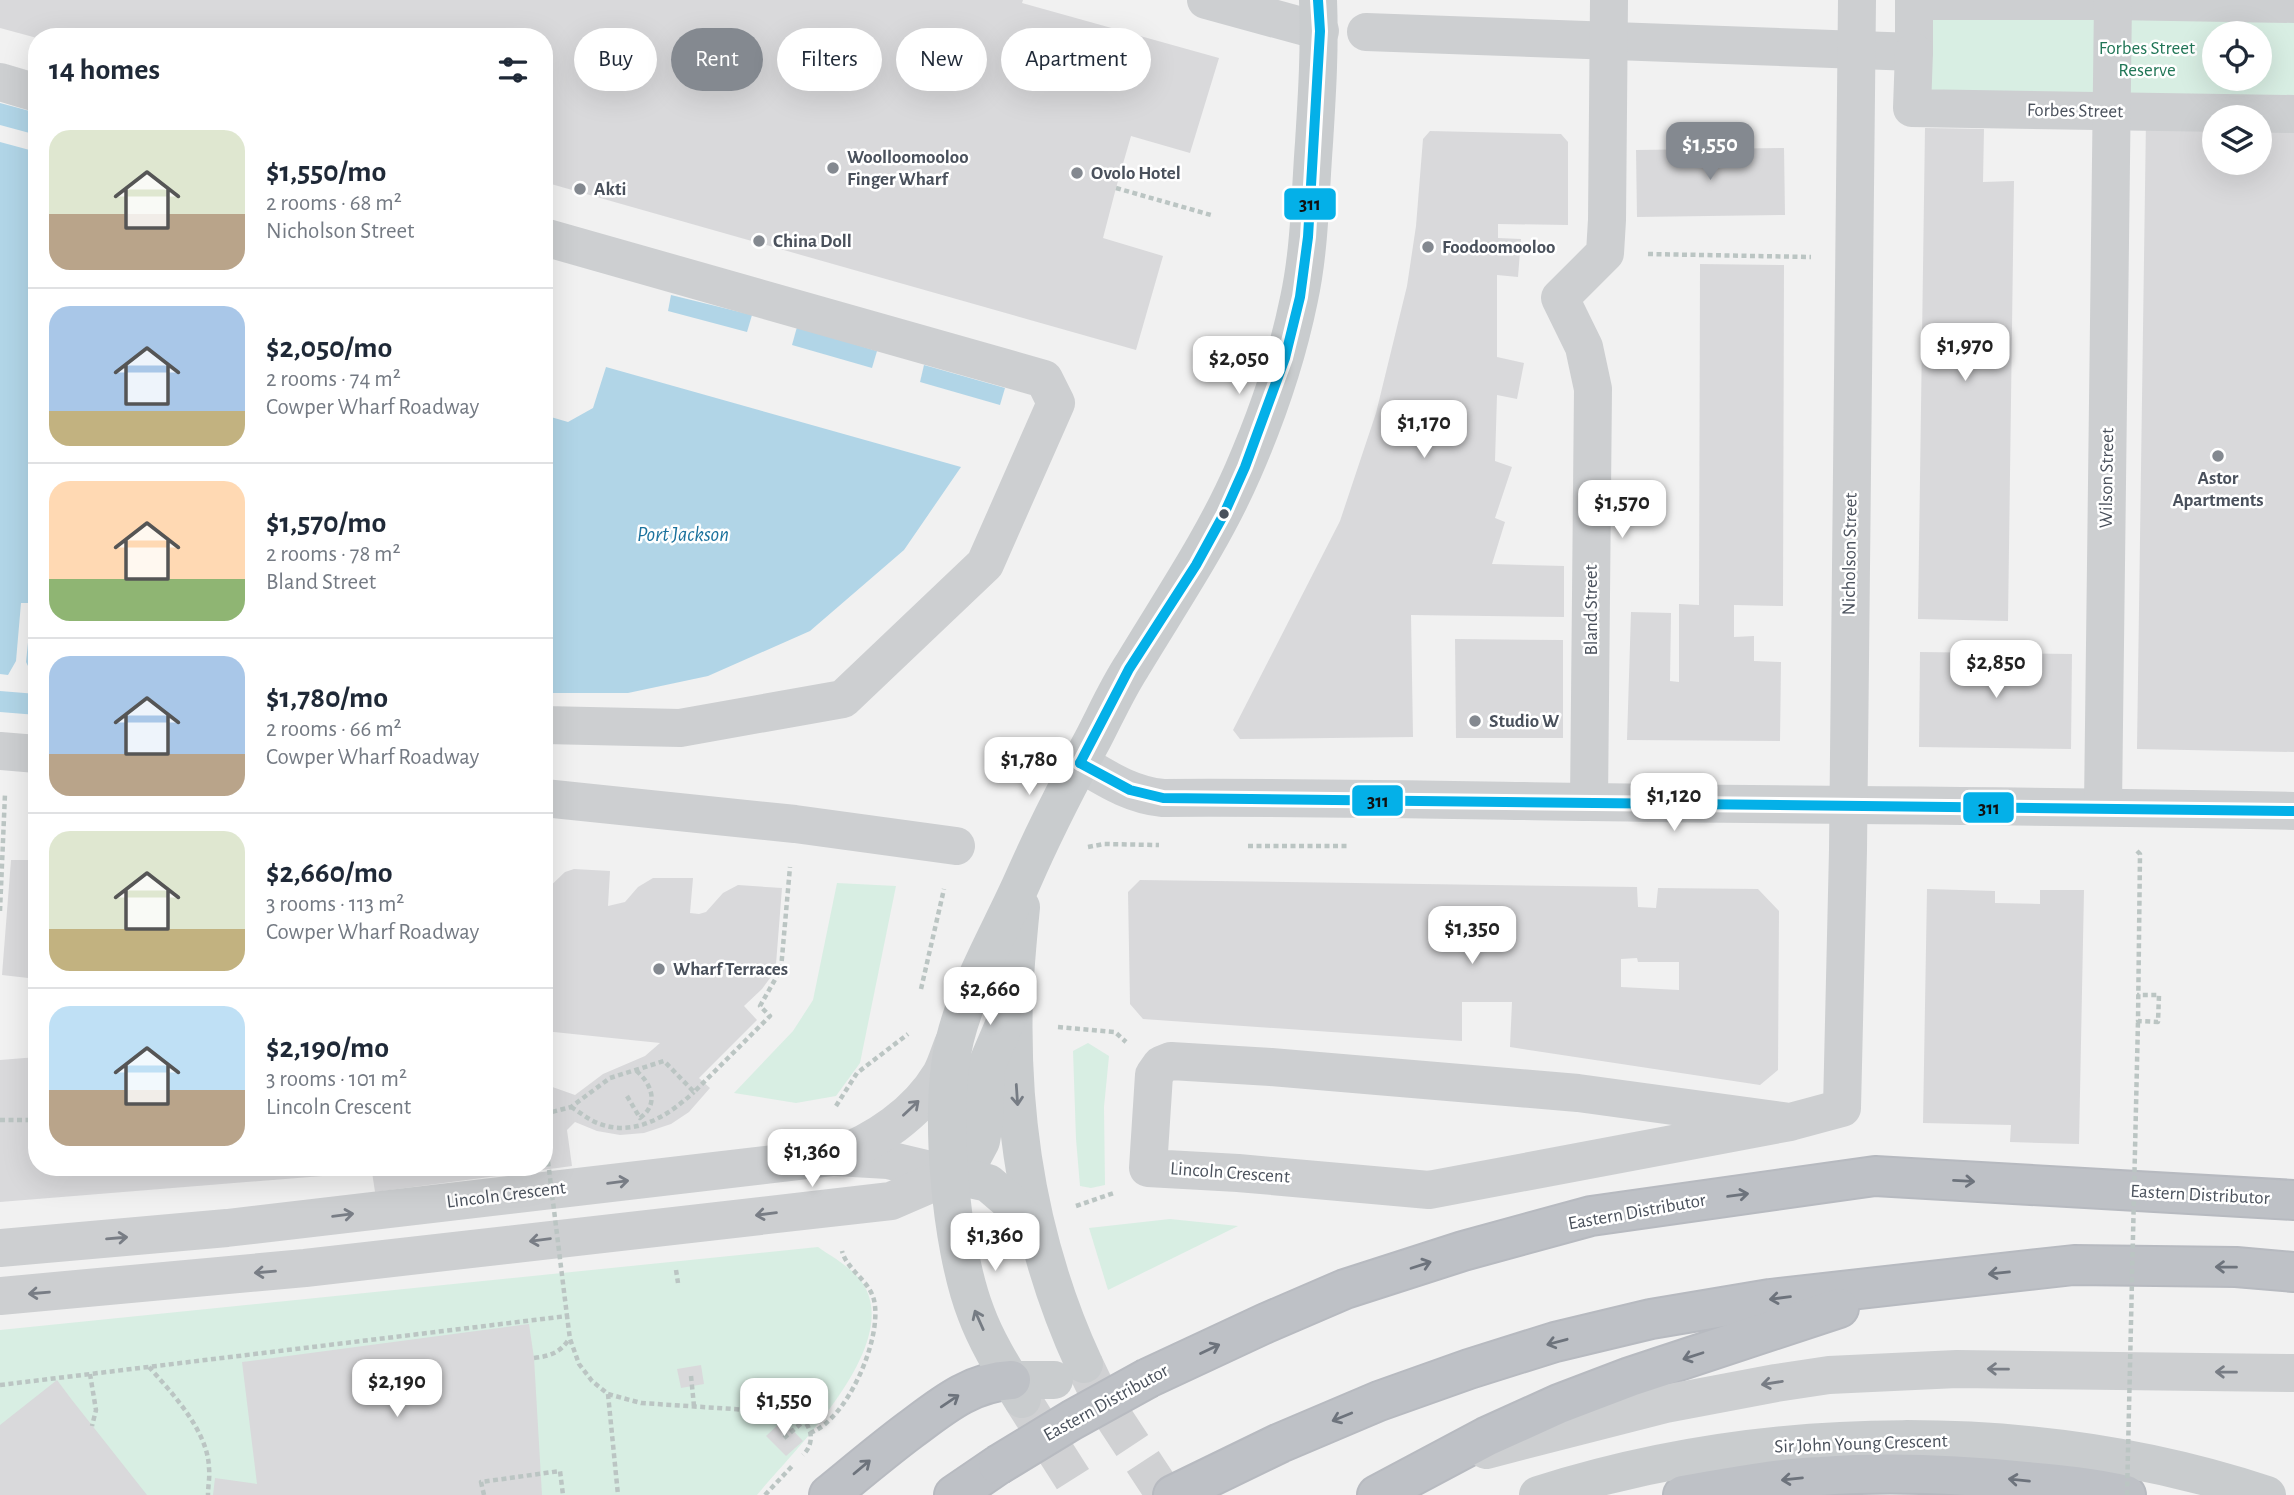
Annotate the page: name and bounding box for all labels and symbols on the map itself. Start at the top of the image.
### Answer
park label: Forbes Street Reserve [2099,39,2195,80]
street label: Forbes Street [2027,101,2123,121]
pin: $1,550 [1653,122,1767,182]
place label: Woolloomooloo Finger Wharf [847,148,969,189]
marker: Woolloomooloo Finger Wharf [825,160,841,176]
place label: Ovolo Hotel [1091,164,1181,183]
marker: Ovolo Hotel [1069,165,1085,181]
place label: Akti [594,180,626,199]
marker: Akti [572,181,588,197]
line badge: 311 [1283,187,1337,221]
text: 311 [1299,195,1321,214]
place label: China Doll [773,232,852,251]
marker: China Doll [751,233,767,249]
place label: Foodoomooloo [1442,238,1555,257]
marker: Foodoomooloo [1420,239,1436,255]
pin: $1,970 [1908,324,2022,383]
pin: $2,050 [1182,336,1296,396]
pin: $1,170 [1367,400,1481,460]
street label: Wilson Street [2097,428,2117,528]
marker: Astor Apartments [2210,448,2226,464]
place label: Astor Apartments [2172,469,2264,510]
pin: $1,570 [1565,480,1679,540]
street label: Nicholson Street [1839,493,1861,615]
unlabelled marker [1217,507,1231,521]
water label: Port Jackson [637,524,729,545]
street label: Bland Street [1582,565,1601,656]
pin: $2,850 [1939,640,2053,700]
place label: Studio W [1489,712,1560,731]
marker: Studio W [1467,713,1483,729]
pin: $1,780 [972,738,1086,797]
pin: $1,120 [1617,774,1731,833]
line badge: 311 [1351,784,1404,817]
line badge: 311 [1962,791,2015,824]
text: 311 [1367,792,1389,811]
text: 311 [1978,799,2000,818]
pin: $1,350 [1415,906,1529,966]
place label: Wharf Terraces [673,960,788,979]
marker: Wharf Terraces [651,961,667,977]
pin: $2,660 [933,968,1047,1027]
one-way arrow [1010,1083,1023,1106]
one-way arrow [902,1100,919,1117]
pin: $1,360 [755,1130,869,1189]
street label: Lincoln Crescent [1170,1159,1290,1187]
one-way arrow [606,1175,629,1188]
one-way arrow [1952,1175,1975,1188]
street label: Lincoln Crescent [445,1178,567,1212]
street label: Eastern Distributor [2130,1182,2270,1208]
one-way arrow [1726,1188,1749,1201]
street label: Eastern Distributor [1567,1191,1707,1233]
one-way arrow [755,1207,778,1220]
one-way arrow [331,1208,354,1221]
pin: $1,360 [938,1214,1052,1273]
one-way arrow [105,1231,128,1244]
one-way arrow [529,1234,552,1247]
one-way arrow [1410,1257,1432,1270]
one-way arrow [2215,1260,2238,1274]
one-way arrow [255,1266,277,1279]
one-way arrow [1988,1267,2011,1280]
one-way arrow [28,1287,51,1300]
one-way arrow [1769,1291,1792,1304]
one-way arrow [972,1310,985,1331]
one-way arrow [1546,1336,1569,1349]
one-way arrow [1199,1342,1220,1355]
one-way arrow [1683,1351,1705,1364]
pin: $2,190 [340,1360,454,1419]
street label: Eastern Distributor [1040,1361,1172,1445]
one-way arrow [1987,1362,2010,1376]
one-way arrow [2215,1365,2238,1379]
one-way arrow [1761,1377,1783,1390]
pin: $1,550 [727,1378,841,1438]
one-way arrow [940,1394,959,1408]
one-way arrow [1332,1411,1354,1424]
street label: Sir John Young Crescent [1774,1431,1948,1457]
one-way arrow [853,1459,871,1475]
one-way arrow [1781,1472,1804,1485]
one-way arrow [2008,1473,2031,1486]

